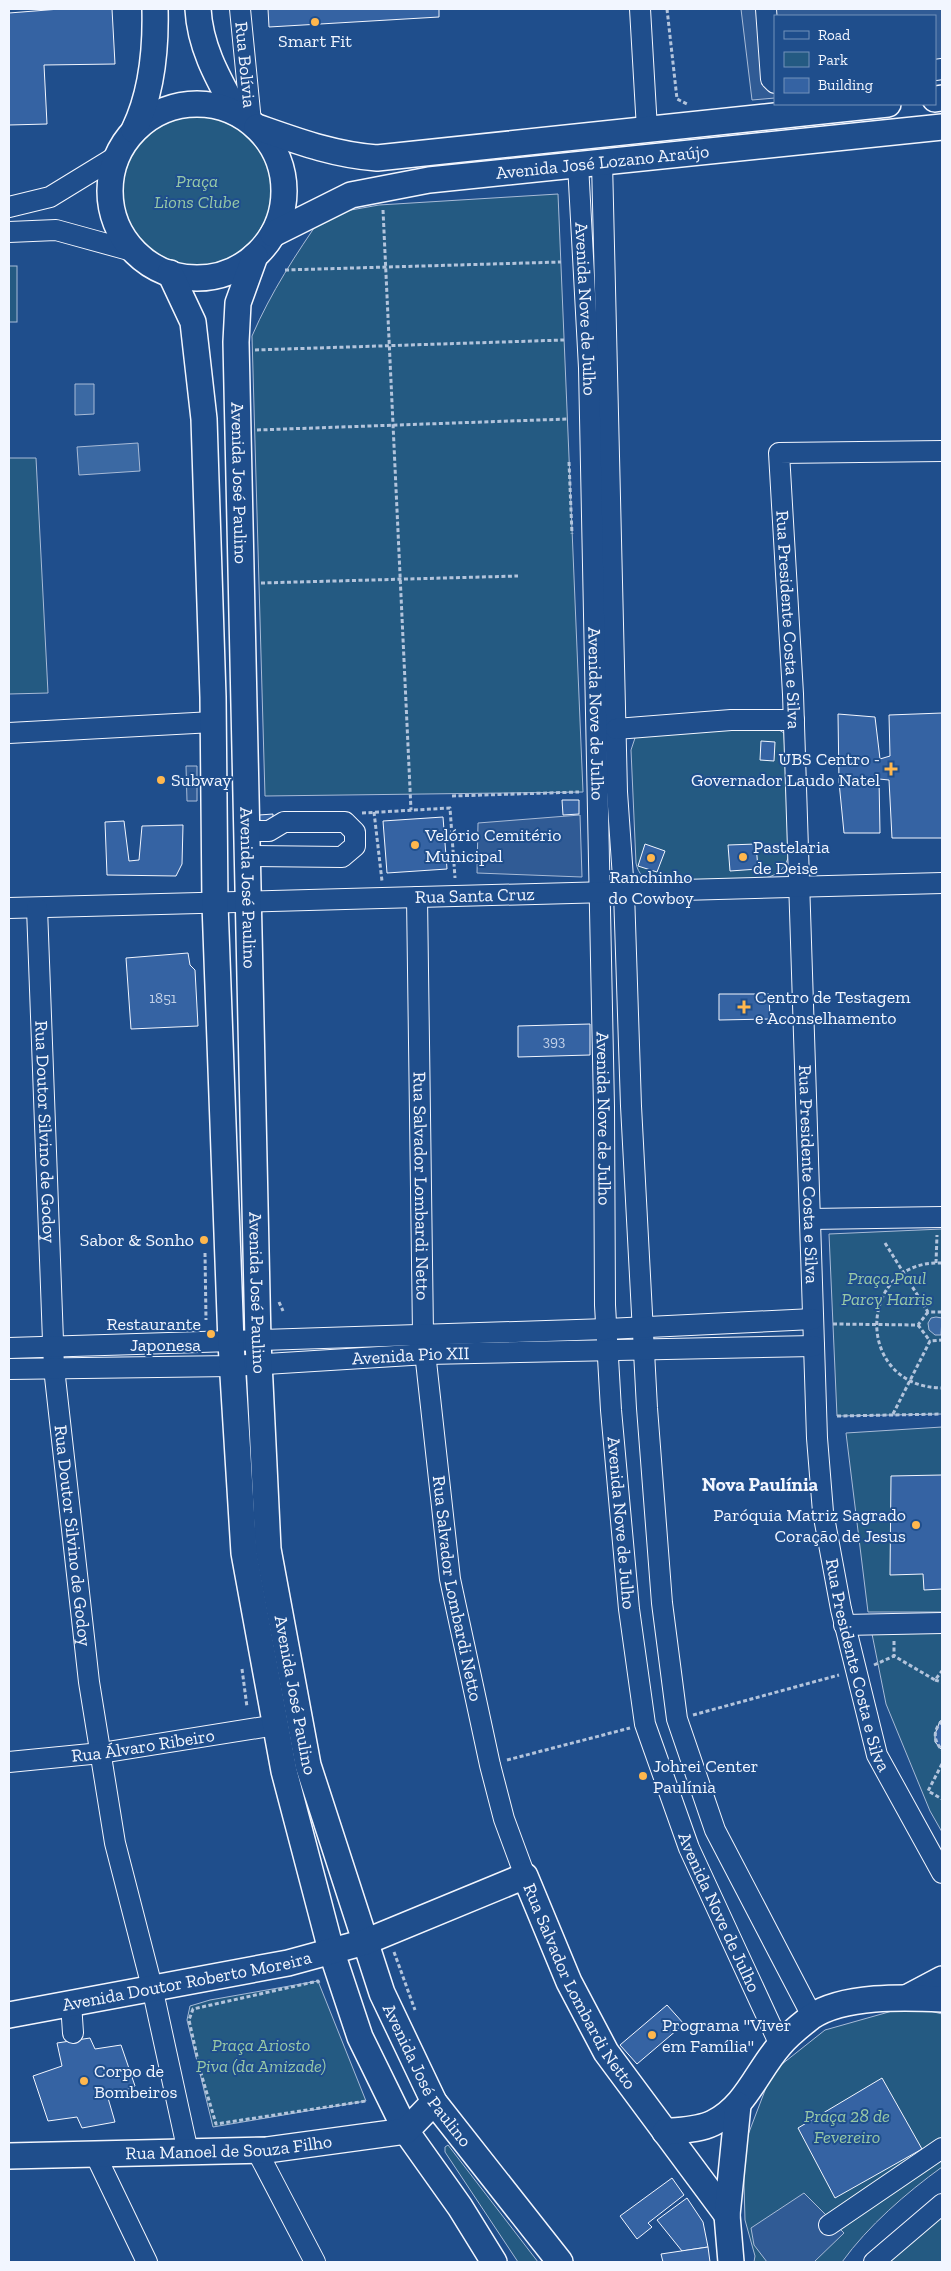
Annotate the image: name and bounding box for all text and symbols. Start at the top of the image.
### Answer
legend [774,15,936,105]
marker: Smart Fit [309,16,321,28]
street label: Rua Bolívia [230,21,261,109]
text: Road [818,26,851,44]
place label: Smart Fit [278,30,352,52]
text: Park [818,51,848,69]
text: Building [818,76,873,94]
street label: Avenida José Lozano Araújo [495,140,710,184]
park label: Praça Lions Clube [154,170,240,213]
street label: Avenida Nove de Julho [570,221,601,396]
street label: Avenida José Paulino [226,402,252,564]
street label: Rua Presidente Costa e Silva [771,510,805,730]
street label: Avenida Nove de Julho [583,627,609,801]
place label: UBS Centro - Governador Laudo Natel [691,748,880,791]
marker: UBS Centro - Governador Laudo Natel [884,762,898,776]
place label: Subway [171,769,232,791]
marker: Subway [155,774,167,786]
street label: Avenida José Paulino [235,807,261,969]
place label: Velório Cemitério Municipal [424,824,562,867]
place label: Pastelaria de Deise [753,836,830,879]
marker: Velório Cemitério Municipal [409,839,421,851]
marker: Pastelaria de Deise [737,851,749,863]
marker: Ranchinho do Cowboy [645,852,657,864]
place label: Ranchinho do Cowboy [608,866,695,909]
street label: Rua Santa Cruz [415,883,535,908]
place label: Centro de Testagem e Aconselhamento [755,986,911,1029]
house number: 1851 [149,989,177,1007]
marker: Centro de Testagem e Aconselhamento [737,1000,751,1014]
street label: Rua Doutor Silvino de Godoy [30,1020,60,1244]
street label: Avenida Nove de Julho [591,1031,615,1205]
house number: 393 [543,1032,565,1050]
street label: Rua Presidente Costa e Silva [794,1064,823,1285]
street label: Rua Salvador Lombardi Netto [408,1071,434,1300]
street label: Avenida José Paulino [244,1212,271,1374]
place label: Sabor & Sonho [80,1229,194,1251]
marker: Sabor & Sonho [198,1234,210,1246]
park label: Praça Paul Parcy Harris [841,1267,933,1310]
place label: Restaurante Japonesa [107,1313,201,1356]
marker: Restaurante Japonesa [205,1328,217,1340]
street label: Avenida Pio XII [351,1342,470,1370]
street label: Rua Doutor Silvino de Godoy [49,1424,96,1648]
street label: Avenida Nove de Julho [602,1435,640,1610]
district label: Nova Paulínia [702,1473,819,1496]
street label: Rua Salvador Lombardi Netto [428,1475,487,1703]
place label: Paróquia Matriz Sagrado Coração de Jesus [713,1504,906,1547]
marker: Paróquia Matriz Sagrado Coração de Jesus [910,1519,922,1531]
street label: Rua Presidente Costa e Silva [821,1557,895,1776]
street label: Avenida José Paulino [269,1613,321,1778]
street label: Rua Álvaro Ribeiro [70,1724,216,1767]
place label: Johrei Center Paulínia [653,1755,758,1798]
marker: Johrei Center Paulínia [637,1770,649,1782]
street label: Avenida Nove de Julho [673,1829,765,1996]
street label: Rua Salvador Lombardi Netto [518,1880,641,2094]
street label: Avenida Doutor Roberto Moreira [60,1946,314,2016]
street label: Avenida José Paulino [378,2000,476,2151]
place label: Programa "Viver em Família" [662,2014,791,2057]
marker: Programa "Viver em Família" [646,2029,658,2041]
park label: Praça Ariosto Piva (da Amizade) [196,2034,326,2077]
place label: Corpo de Bombeiros [94,2060,178,2103]
marker: Corpo de Bombeiros [78,2075,90,2087]
park label: Praça 28 de Fevereiro [804,2105,890,2148]
street label: Rua Manoel de Souza Filho [125,2130,333,2164]

